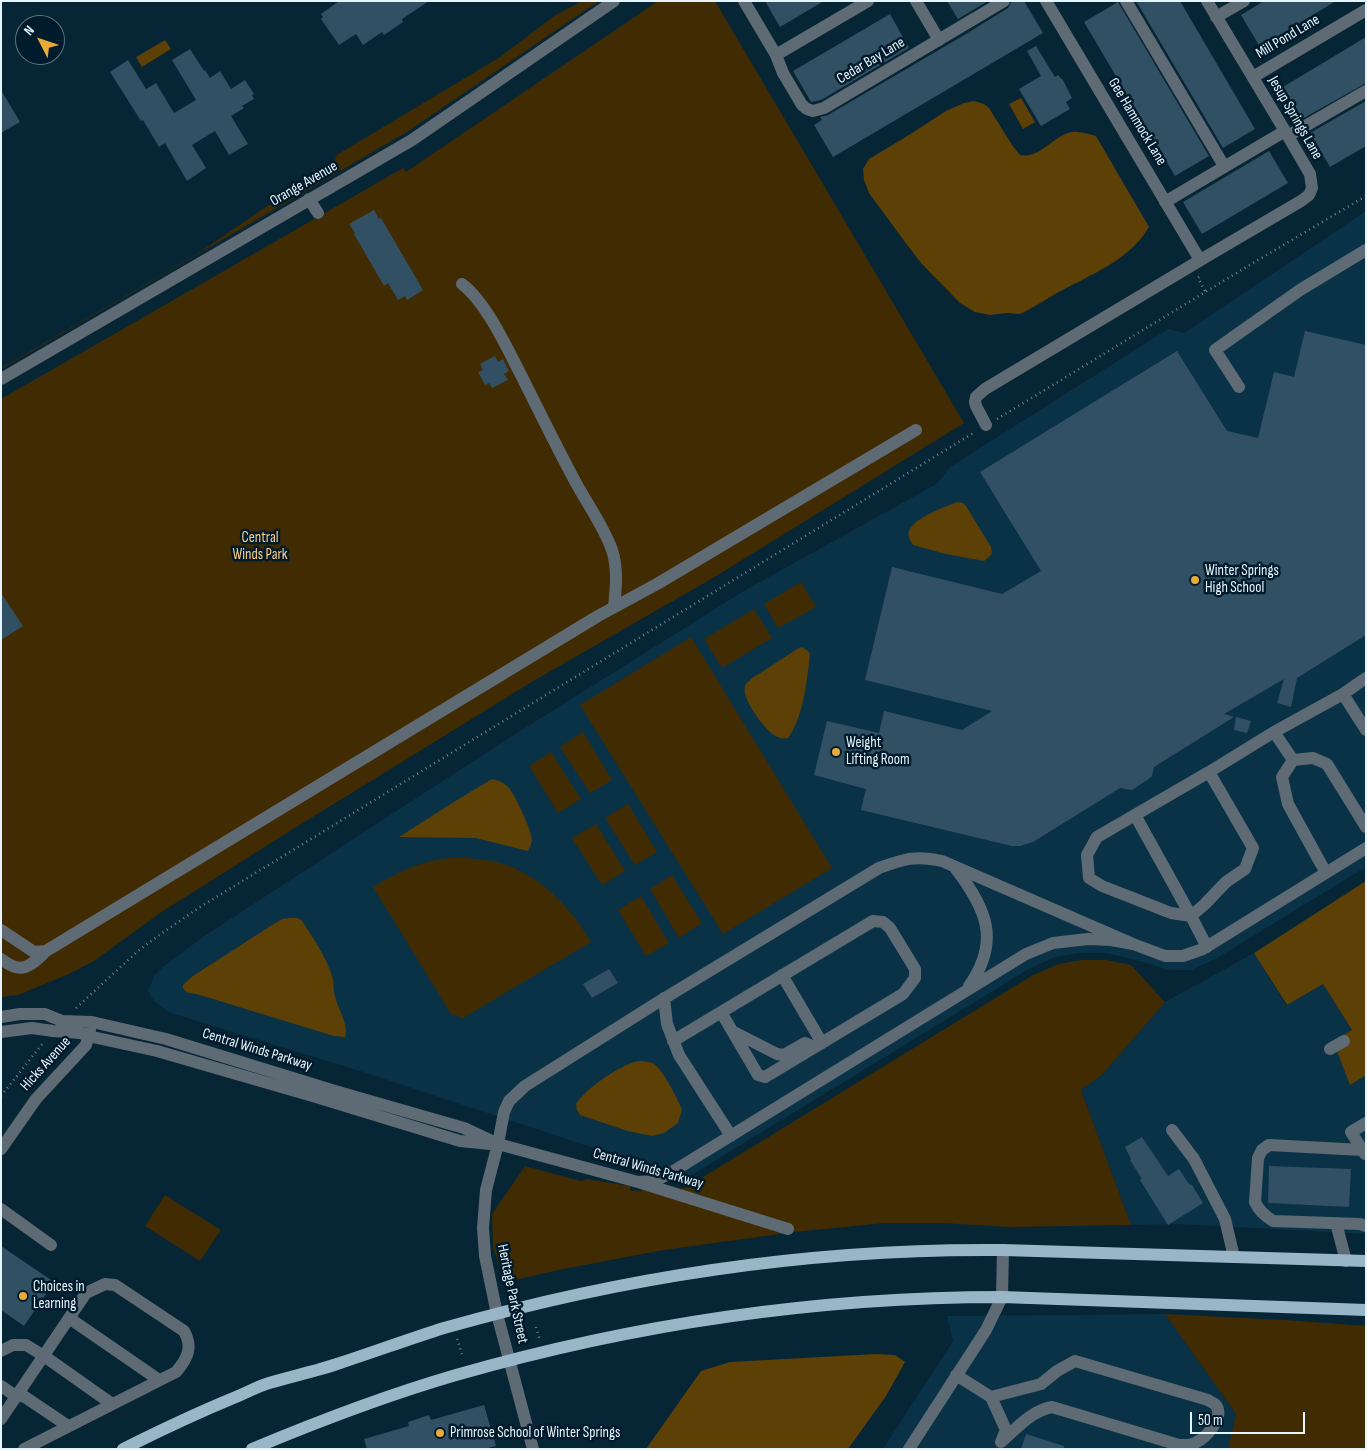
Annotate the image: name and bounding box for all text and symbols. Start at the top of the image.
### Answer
street label: Mill Pond Lane [1253,11,1323,63]
north arrow [15,15,65,65]
text: N [20,22,38,39]
street label: Cedar Bay Lane [834,34,908,88]
street label: Jesup Springs Lane [1264,73,1326,163]
street label: Gee Hammock Lane [1104,75,1170,169]
street label: Orange Avenue [267,158,341,210]
park label: Central Winds Park [233,529,287,564]
place label: Winter Springs High School [1205,562,1279,597]
marker: Winter Springs High School [1189,574,1201,586]
place label: Weight Lifting Room [846,734,910,769]
marker: Weight Lifting Room [830,746,842,758]
street label: Central Winds Parkway [200,1025,314,1075]
street label: Hicks Avenue [17,1033,75,1095]
street label: Central Winds Parkway [591,1145,705,1193]
street label: Heritage Park Street [493,1243,531,1345]
place label: Choices in Learning [33,1278,85,1313]
marker: Choices in Learning [17,1290,29,1302]
scale bar [1192,1402,1307,1434]
text: 50 m [1198,1411,1223,1430]
place label: Primrose School of Winter Springs [450,1424,620,1442]
marker: Primrose School of Winter Springs [434,1427,446,1439]

